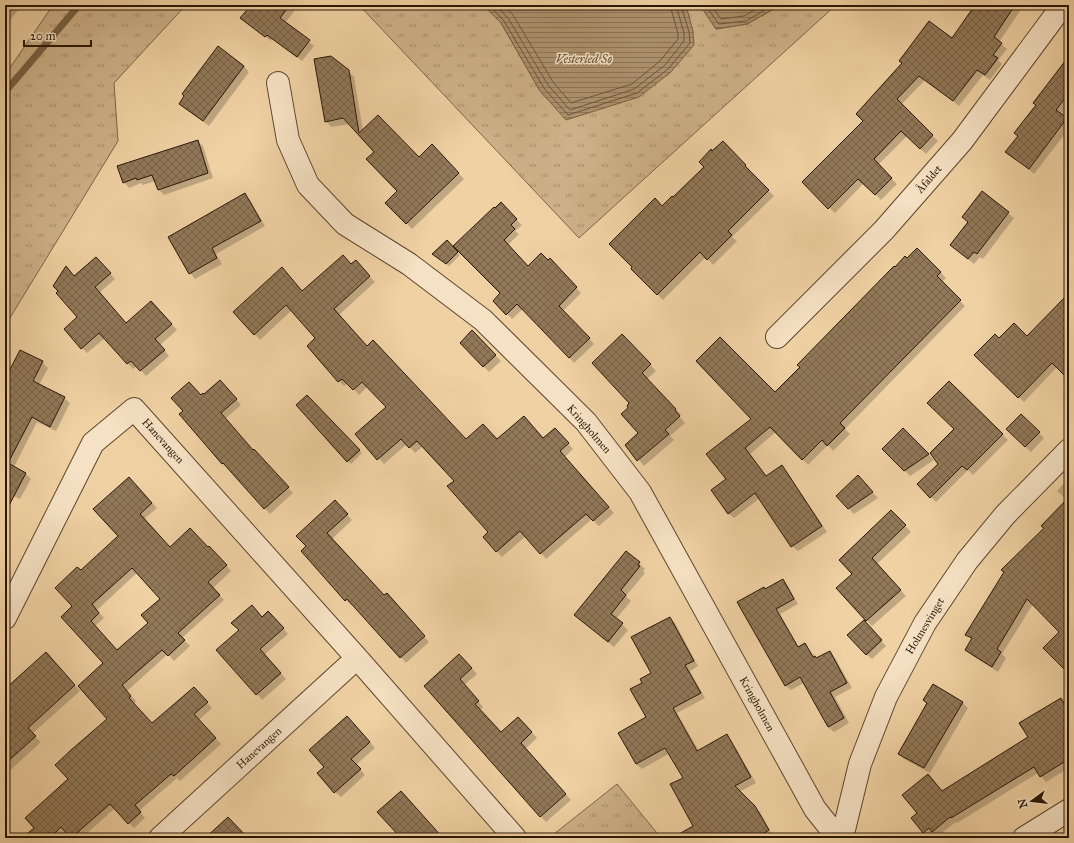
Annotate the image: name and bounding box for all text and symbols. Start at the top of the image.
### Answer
scale bar [24,22,91,48]
text: 20 m [30,29,56,43]
water label: Vesterled Sø [556,52,613,66]
street label: Åfaldet [913,162,945,196]
street label: Kringholmen [564,402,614,456]
street label: Hanevangen [139,416,187,466]
street label: Holmesvinget [903,595,947,657]
street label: Kringholmen [737,674,777,734]
street label: Hanevangen [234,724,284,772]
north arrow [1012,781,1052,821]
text: N [1015,797,1030,810]

